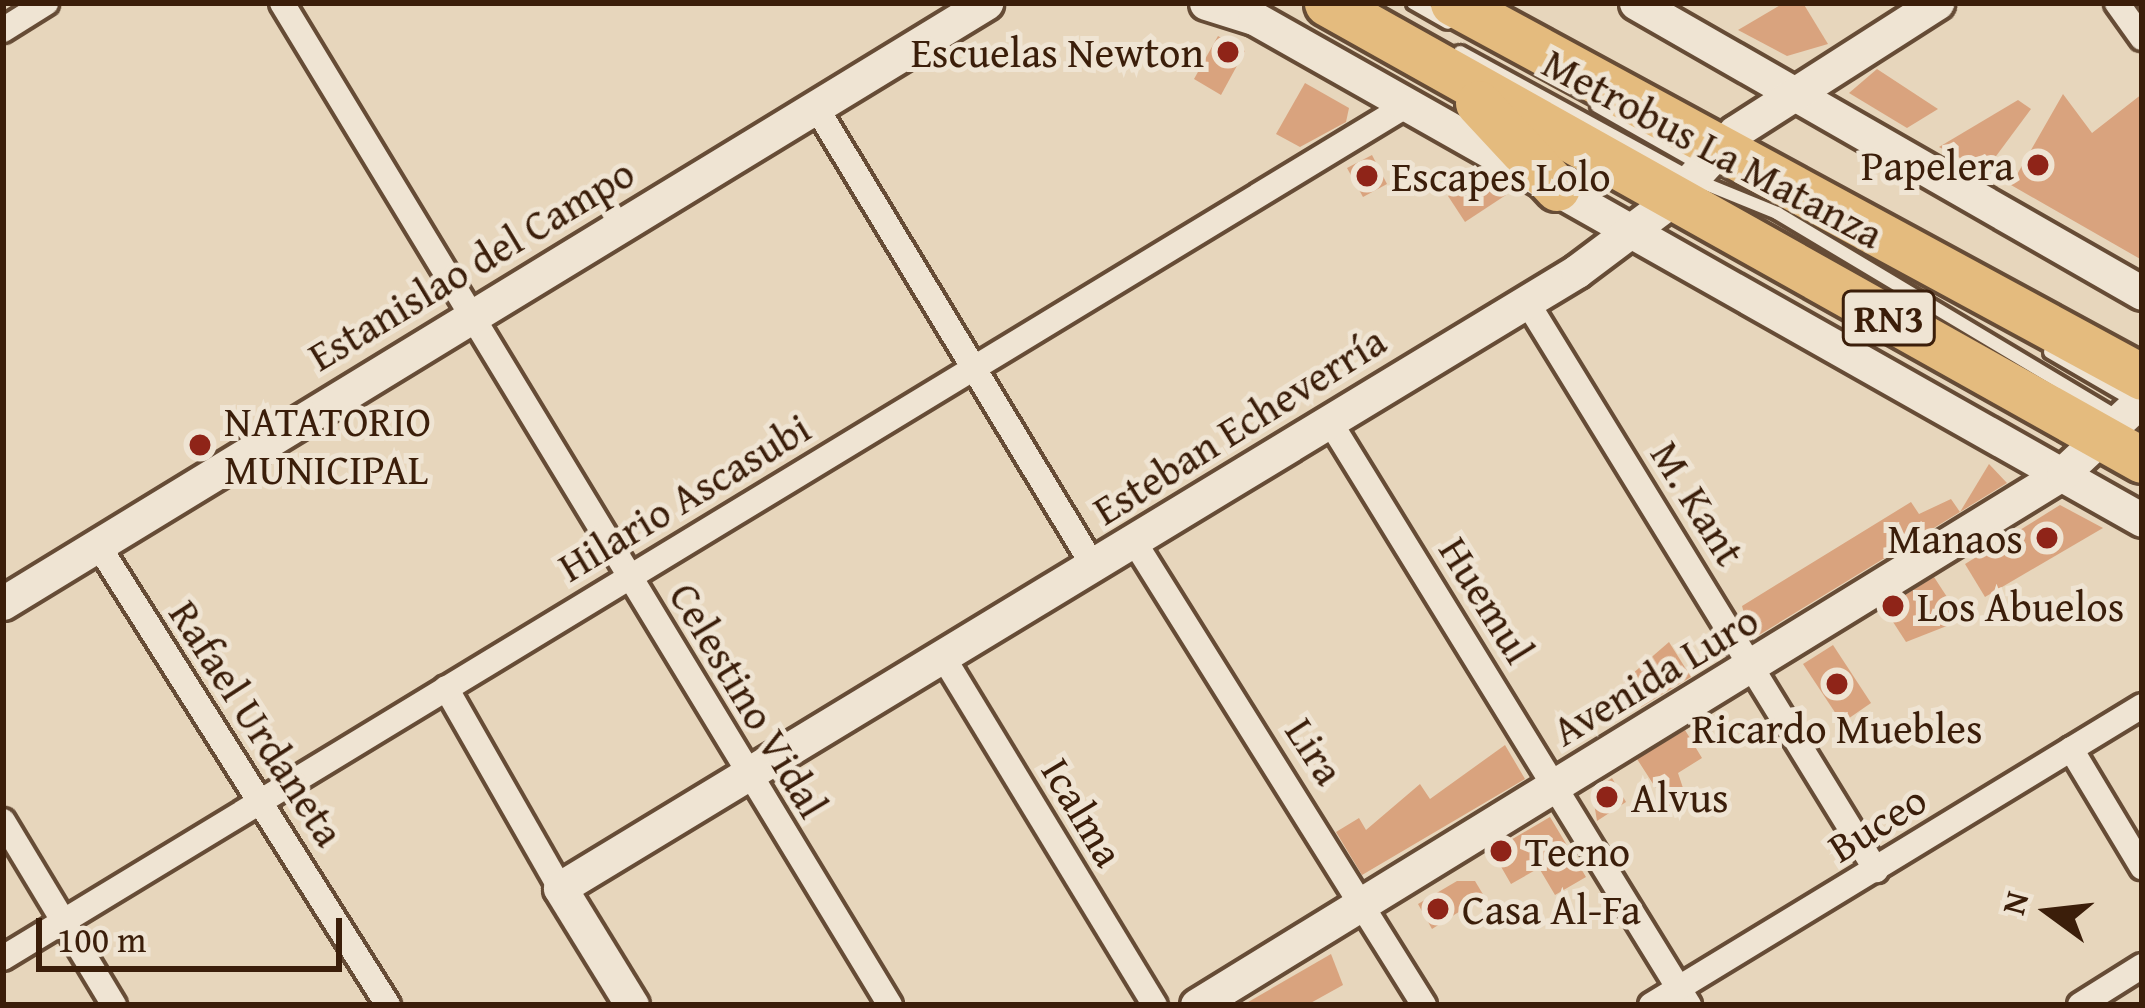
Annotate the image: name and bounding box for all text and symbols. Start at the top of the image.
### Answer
place label: Escuelas Newton [911,27,1204,77]
street label: Metrobus La Matanza [1534,37,1892,259]
marker: Escuelas Newton [1215,39,1241,65]
place label: Papelera [1861,140,2014,190]
street label: Estanislao del Campo [299,147,643,381]
place label: Escapes Lolo [1391,151,1611,201]
marker: Papelera [2025,152,2051,178]
marker: Escapes Lolo [1354,163,1380,189]
road number: RN3 [1841,285,1937,351]
street label: Esteban Echeverría [1083,315,1395,535]
place label: NATATORIO MUNICIPAL [224,396,431,494]
street label: Hilario Ascasubi [549,402,819,592]
marker: NATATORIO MUNICIPAL [187,432,213,458]
street label: M. Kant [1640,432,1756,574]
place label: Manaos [1887,513,2023,563]
marker: Manaos [2034,525,2060,551]
street label: Huemul [1429,528,1545,672]
street label: Celestino Vidal [659,573,839,827]
place label: Los Abuelos [1917,581,2124,631]
street label: Rafael Urdaneta [159,591,355,855]
marker: Los Abuelos [1880,593,1906,619]
street label: Avenida Luro [1543,594,1767,756]
marker: Ricardo Muebles [1824,671,1850,697]
place label: Ricardo Muebles [1691,703,1983,753]
street label: Lira [1275,708,1355,794]
street label: Icalma [1031,749,1135,875]
place label: Alvus [1631,772,1729,822]
street label: Buceo [1819,773,1935,873]
marker: Alvus [1594,784,1620,810]
place label: Tecno [1525,826,1630,876]
marker: Tecno [1488,838,1514,864]
north arrow [1989,852,2109,972]
place label: Casa Al-Fa [1462,884,1641,934]
text: N [1988,886,2040,920]
scale bar [42,894,348,968]
marker: Casa Al-Fa [1425,896,1451,922]
text: 100 m [57,912,146,965]

